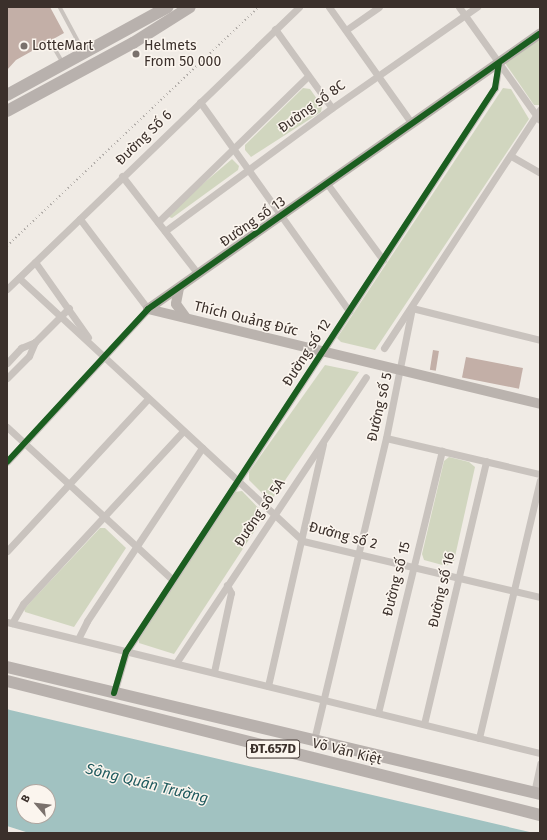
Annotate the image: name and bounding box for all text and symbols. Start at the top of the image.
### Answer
place label: LotteMart [32,38,93,54]
place label: Helmets From 50 000 [144,38,221,70]
marker: LotteMart [19,41,29,51]
marker: Helmets From 50 000 [131,49,141,59]
street label: Đường số 8C [275,77,349,137]
street label: Đường Số 6 [112,107,176,169]
street label: Đường số 13 [217,193,289,251]
street label: Thích Quảng Đức [192,298,300,340]
street label: Đường số 12 [279,316,335,390]
street label: Đường số 5 [364,371,396,443]
street label: Đường số 5A [231,476,289,550]
street label: Đường số 2 [307,519,379,553]
street label: Đường số 15 [380,540,414,618]
street label: Đường số 16 [425,551,459,629]
street label: Võ Văn Kiệt [311,735,383,769]
road number: ĐT.657D [246,738,300,760]
water label: Sông Quán Trường [84,760,210,808]
north arrow [16,784,56,824]
text: B [19,793,33,805]

